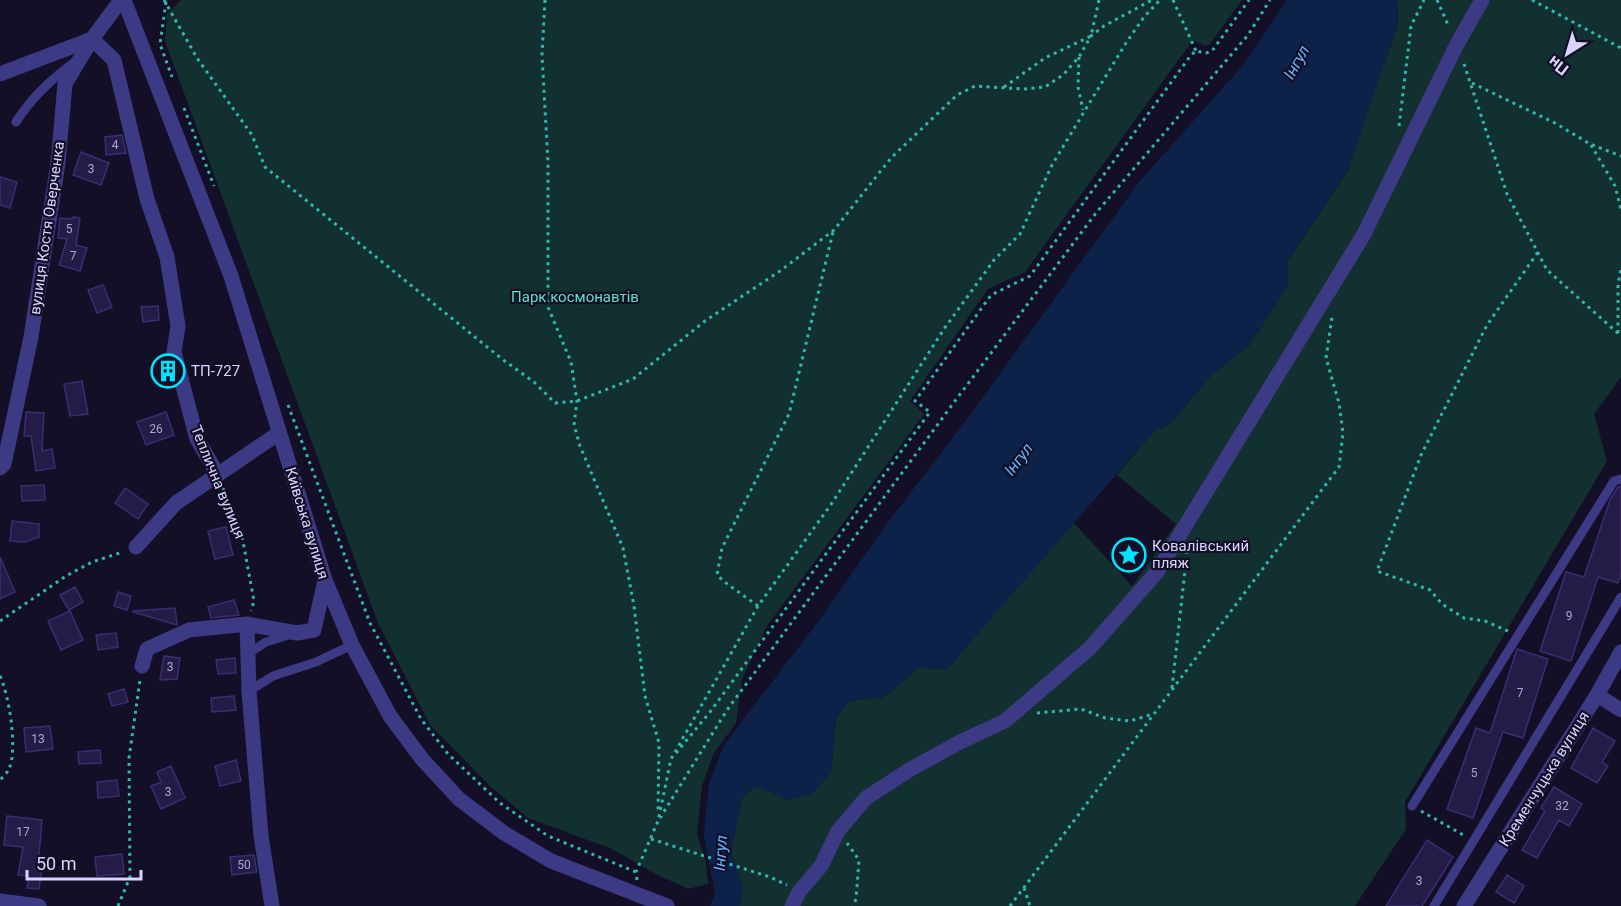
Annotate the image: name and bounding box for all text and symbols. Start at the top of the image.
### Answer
north arrow [1537,24,1597,84]
water label: Інгул [1279,42,1313,82]
text: Пн [1544,52,1572,79]
house number: 4 [112,138,119,152]
street label: вулиця Костя Оверченка [26,140,68,316]
house number: 3 [88,162,94,176]
house number: 5 [66,222,73,236]
house number: 7 [70,249,77,263]
park label: Парк космонавтів [511,288,639,306]
building icon: ТП-727 [150,353,186,389]
place label: ТП-727 [191,362,240,380]
house number: 26 [149,422,163,436]
street label: Теплична вулиця [187,423,249,541]
water label: Інгул [1000,439,1037,479]
street label: Київська вулиця [281,465,333,581]
place icon: Ковалівський пляж [1111,537,1147,573]
place label: Ковалівський пляж [1152,537,1249,572]
house number: 9 [1566,609,1572,623]
house number: 3 [167,660,173,674]
house number: 7 [1517,686,1524,700]
street label: Кременчуцька вулиця [1495,708,1593,850]
house number: 13 [31,732,45,746]
house number: 5 [1471,766,1478,780]
house number: 3 [165,785,171,799]
house number: 32 [1555,799,1569,813]
house number: 17 [16,825,30,839]
water label: Інгул [710,835,731,871]
scale bar [27,843,141,881]
text: 50 m [36,853,76,874]
house number: 50 [237,858,251,872]
house number: 3 [1416,874,1422,888]

